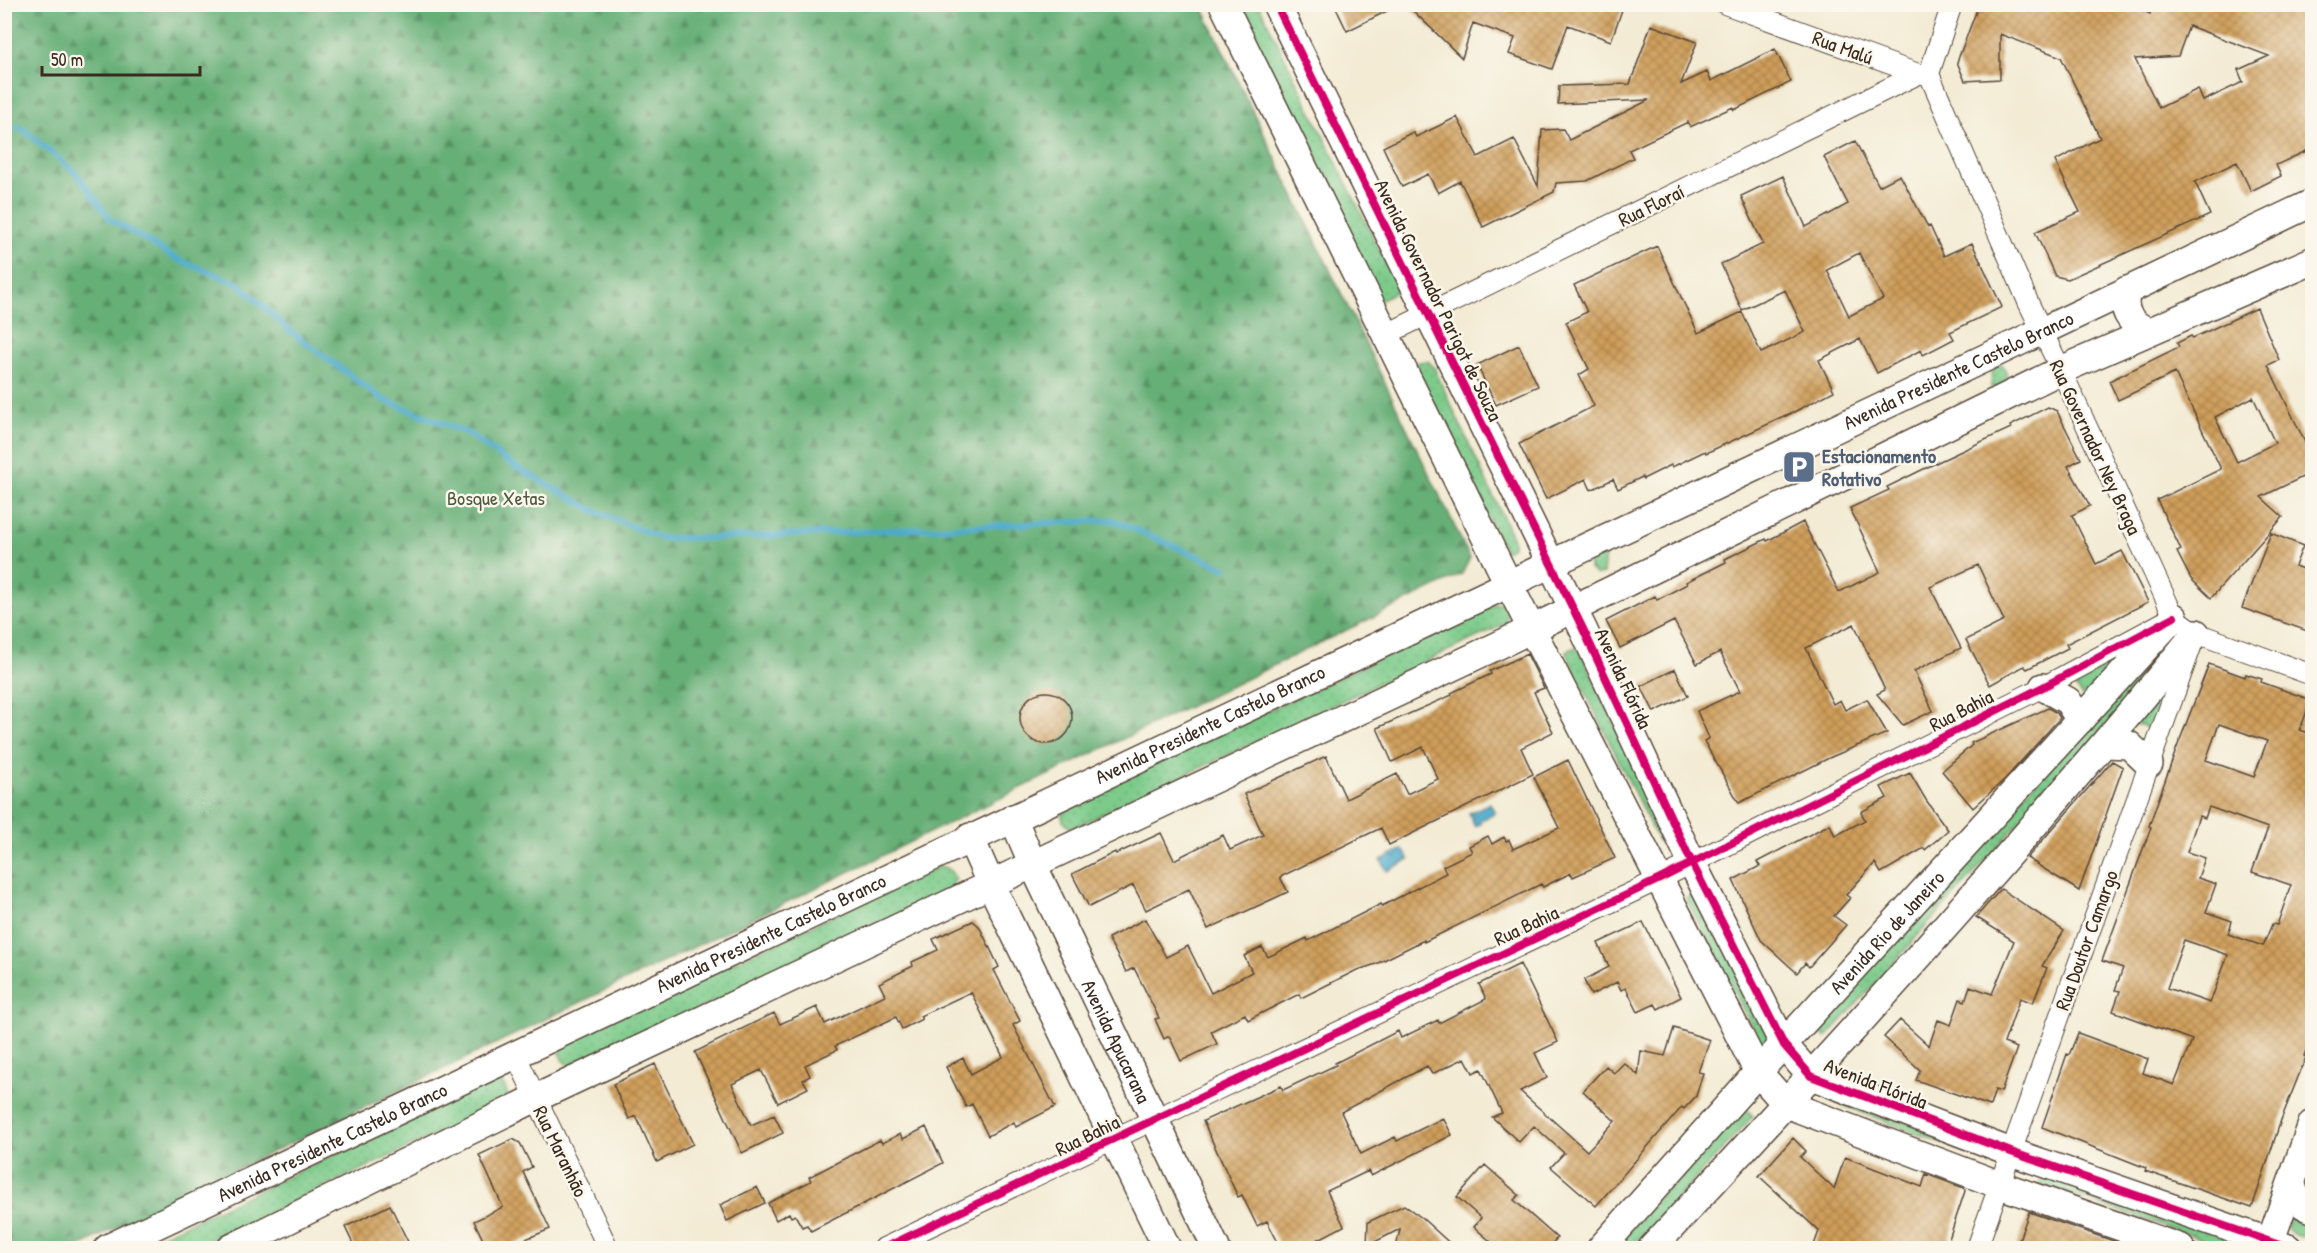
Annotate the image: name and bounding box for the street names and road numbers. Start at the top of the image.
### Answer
street label: Rua Malú [1809,24,1877,70]
street label: Avenida Governador Parigot de Souza [1369,175,1509,426]
street label: Rua Floraí [1613,177,1689,233]
street label: Avenida Presidente Castelo Branco [1839,304,2077,435]
street label: Rua Governador Ney Braga [2044,355,2148,539]
street label: Avenida Flórida [1589,623,1659,733]
street label: Avenida Presidente Castelo Branco [1090,657,1329,790]
street label: Rua Bahia [1924,682,1998,738]
street label: Avenida Rio de Janeiro [1823,864,1950,999]
street label: Avenida Presidente Castelo Branco [651,866,890,998]
street label: Rua Doutor Camargo [2048,866,2124,1014]
street label: Rua Bahia [1489,898,1563,952]
street label: Avenida Apucarana [1076,975,1158,1107]
street label: Avenida Flórida [1821,1051,1931,1115]
street label: Avenida Presidente Castelo Branco [213,1075,451,1208]
street label: Rua Maranhão [527,1101,595,1201]
street label: Rua Bahia [1050,1108,1124,1162]

